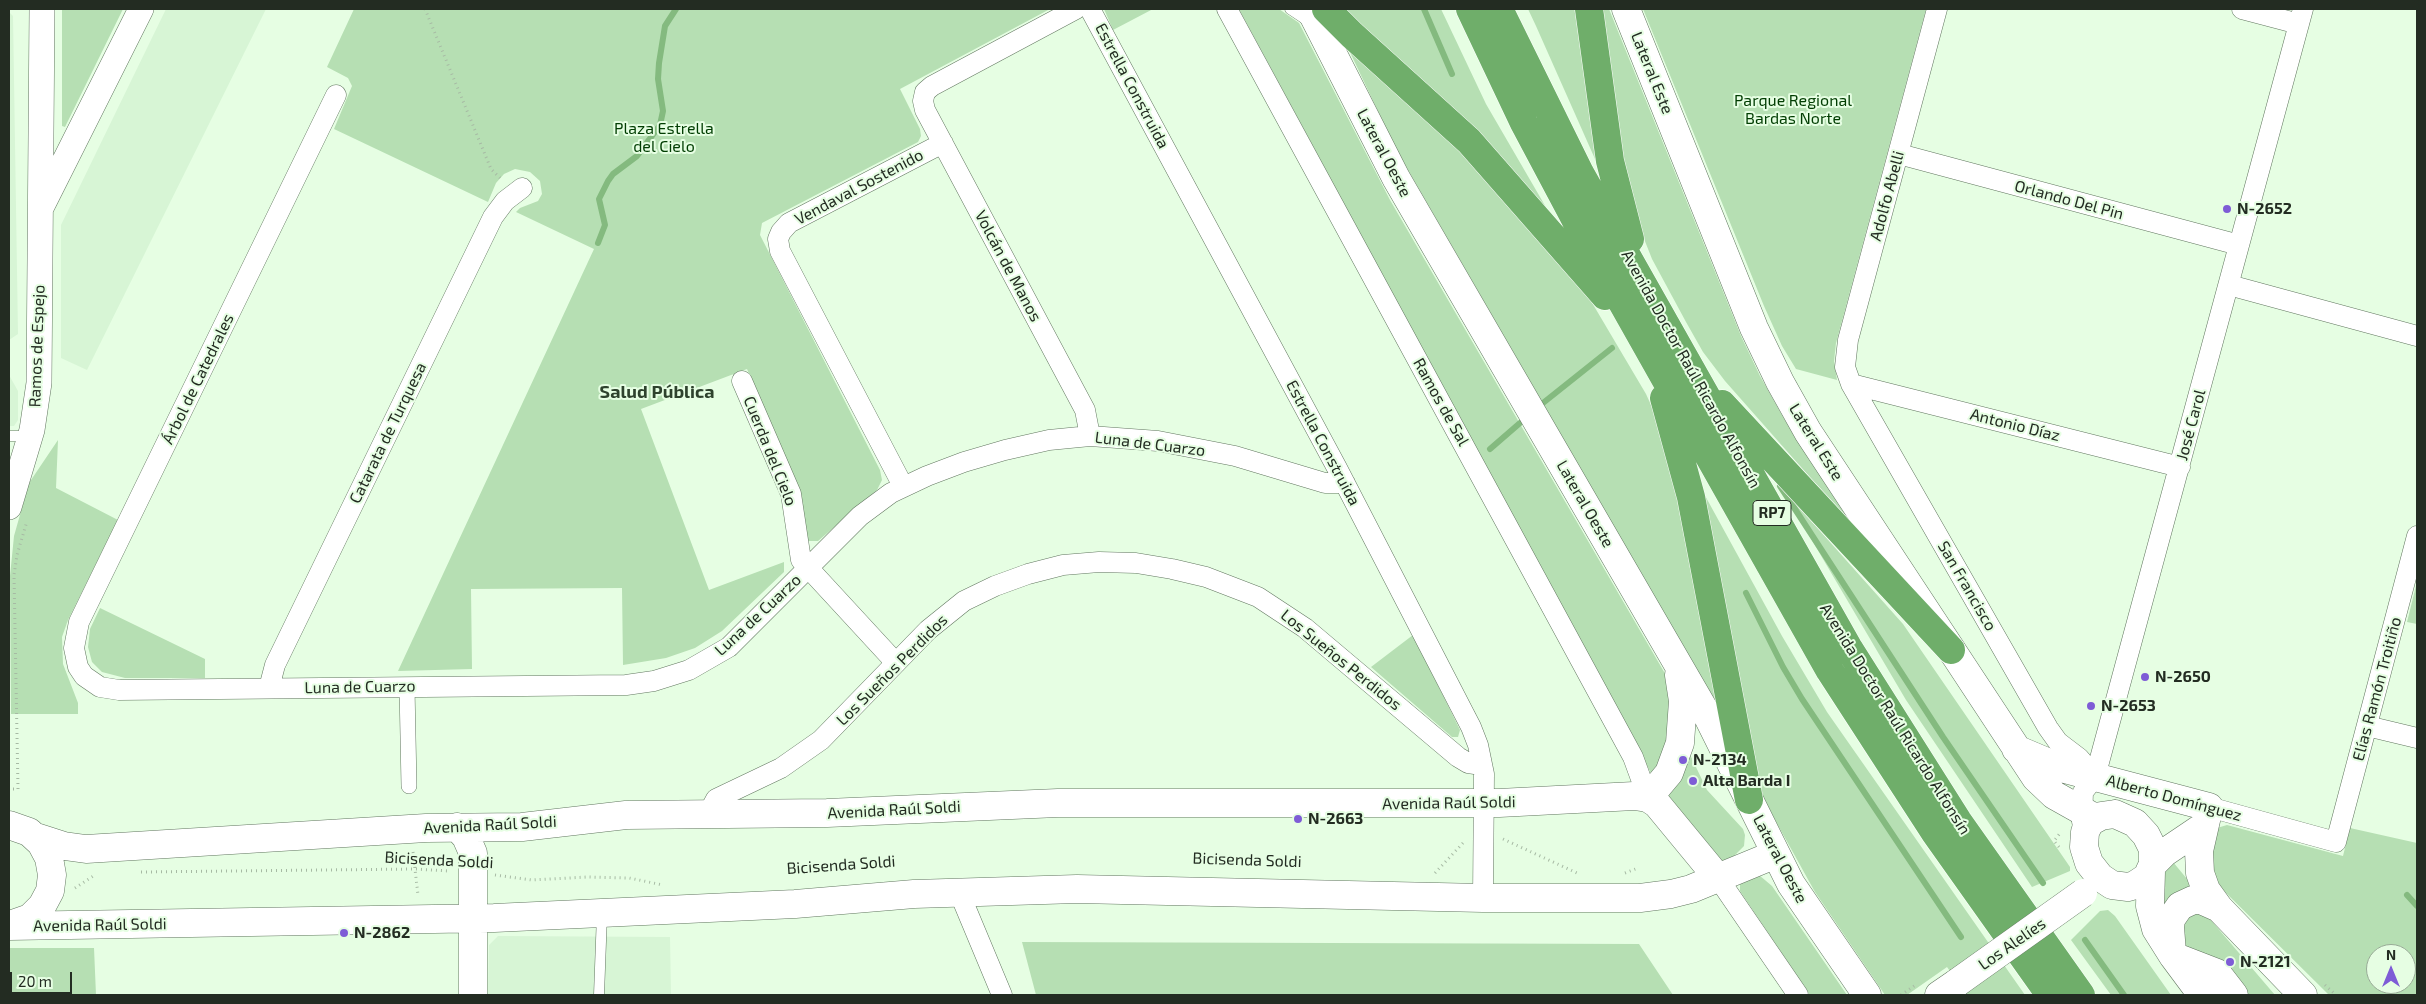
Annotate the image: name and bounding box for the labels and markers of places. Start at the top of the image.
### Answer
place label: N-2652 [2237,199,2292,219]
marker: N-2652 [2221,203,2233,215]
place label: N-2650 [2155,667,2211,687]
marker: N-2650 [2139,671,2151,683]
place label: N-2653 [2101,696,2156,716]
marker: N-2653 [2085,700,2097,712]
place label: N-2134 [1693,750,1747,770]
marker: N-2134 [1677,754,1689,766]
place label: Alta Barda I [1703,771,1791,791]
marker: Alta Barda I [1687,775,1699,787]
place label: N-2663 [1308,809,1363,829]
marker: N-2663 [1292,813,1304,825]
place label: N-2862 [354,923,410,943]
marker: N-2862 [338,927,350,939]
place label: N-2121 [2240,952,2291,972]
marker: N-2121 [2224,956,2236,968]

